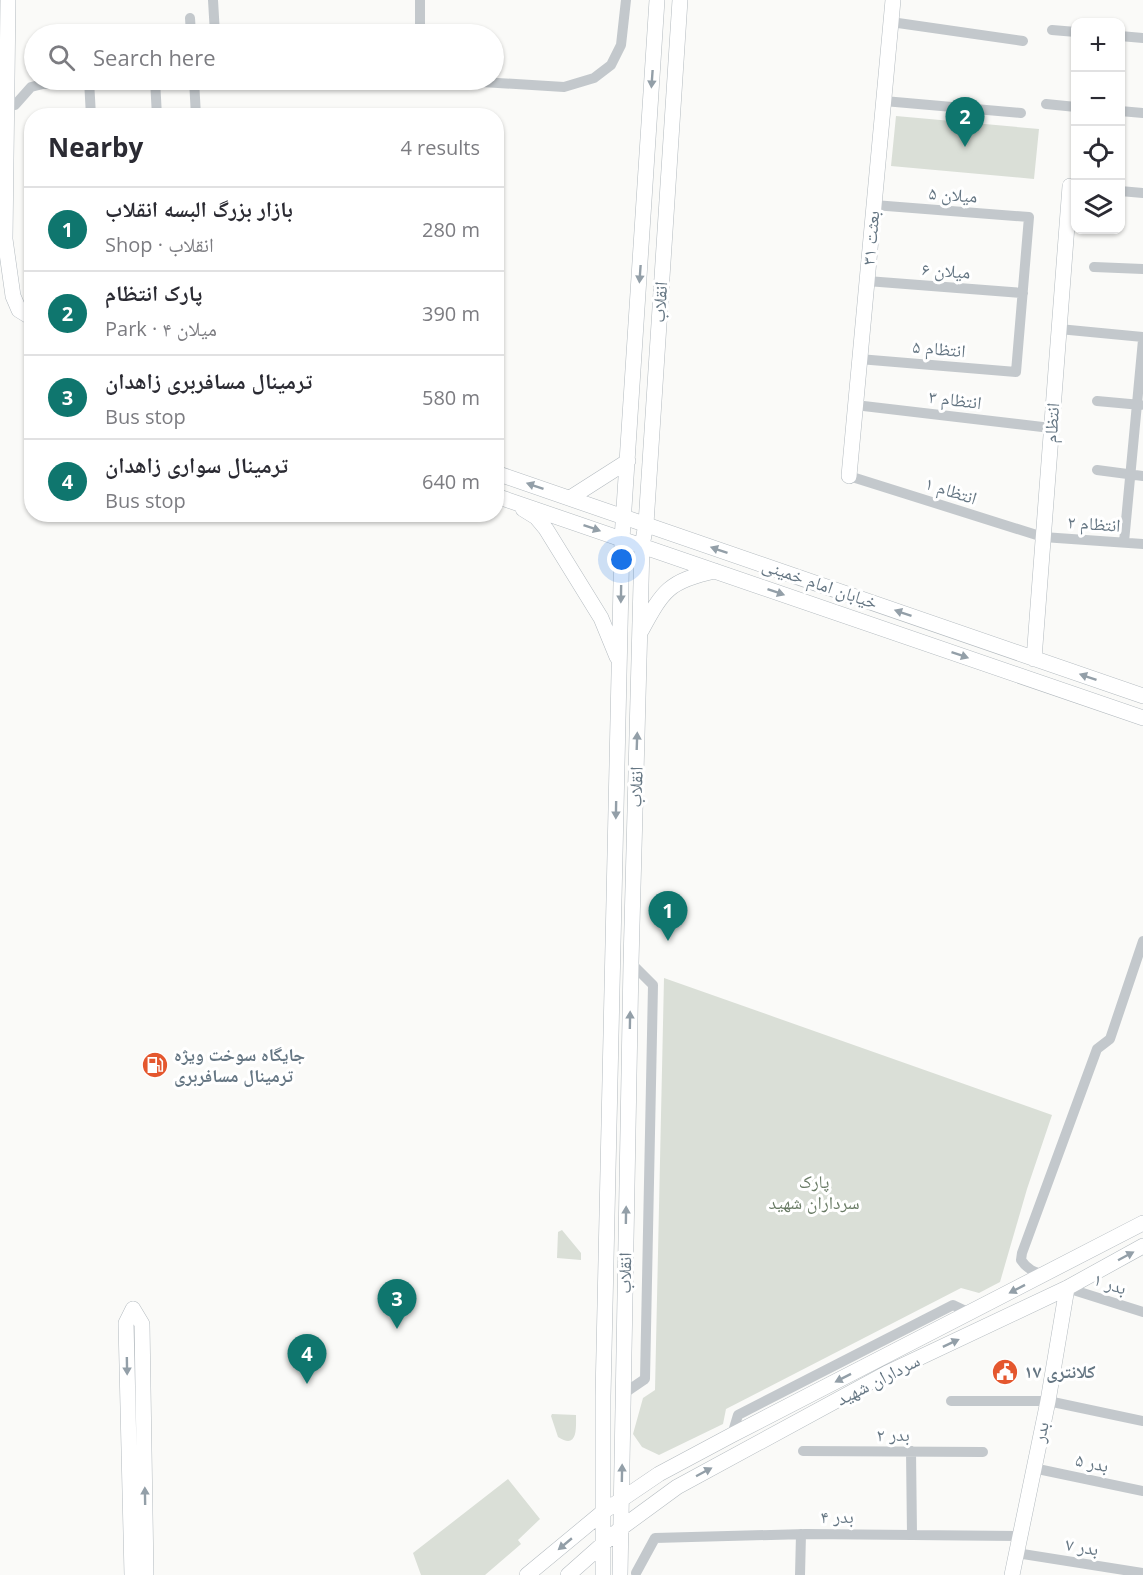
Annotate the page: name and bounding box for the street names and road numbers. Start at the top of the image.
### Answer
street label: میلان ۵ [928,180,978,208]
street label: بعثت ۳۱ [856,210,884,266]
street label: میلان ۶ [921,256,971,284]
street label: انقلاب [646,281,672,323]
street label: انتظام ۵ [911,334,967,363]
street label: انتظام ۳ [927,384,983,415]
street label: انتظام [1038,402,1065,444]
street label: انتظام ۱ [922,470,980,511]
street label: انتظام ۲ [1067,509,1121,538]
street label: خیابان امام خمینی [759,552,881,615]
street label: انقلاب [622,766,648,808]
street label: انقلاب [612,1252,636,1294]
street label: بدر ۱ [1091,1267,1130,1300]
street label: سرداران شهید [832,1348,924,1410]
street label: بدر [1026,1419,1054,1445]
street label: بدر ۲ [876,1422,910,1446]
street label: بدر ۵ [1073,1447,1111,1477]
street label: بدر ۴ [820,1504,854,1528]
street label: بدر ۷ [1064,1532,1100,1560]

